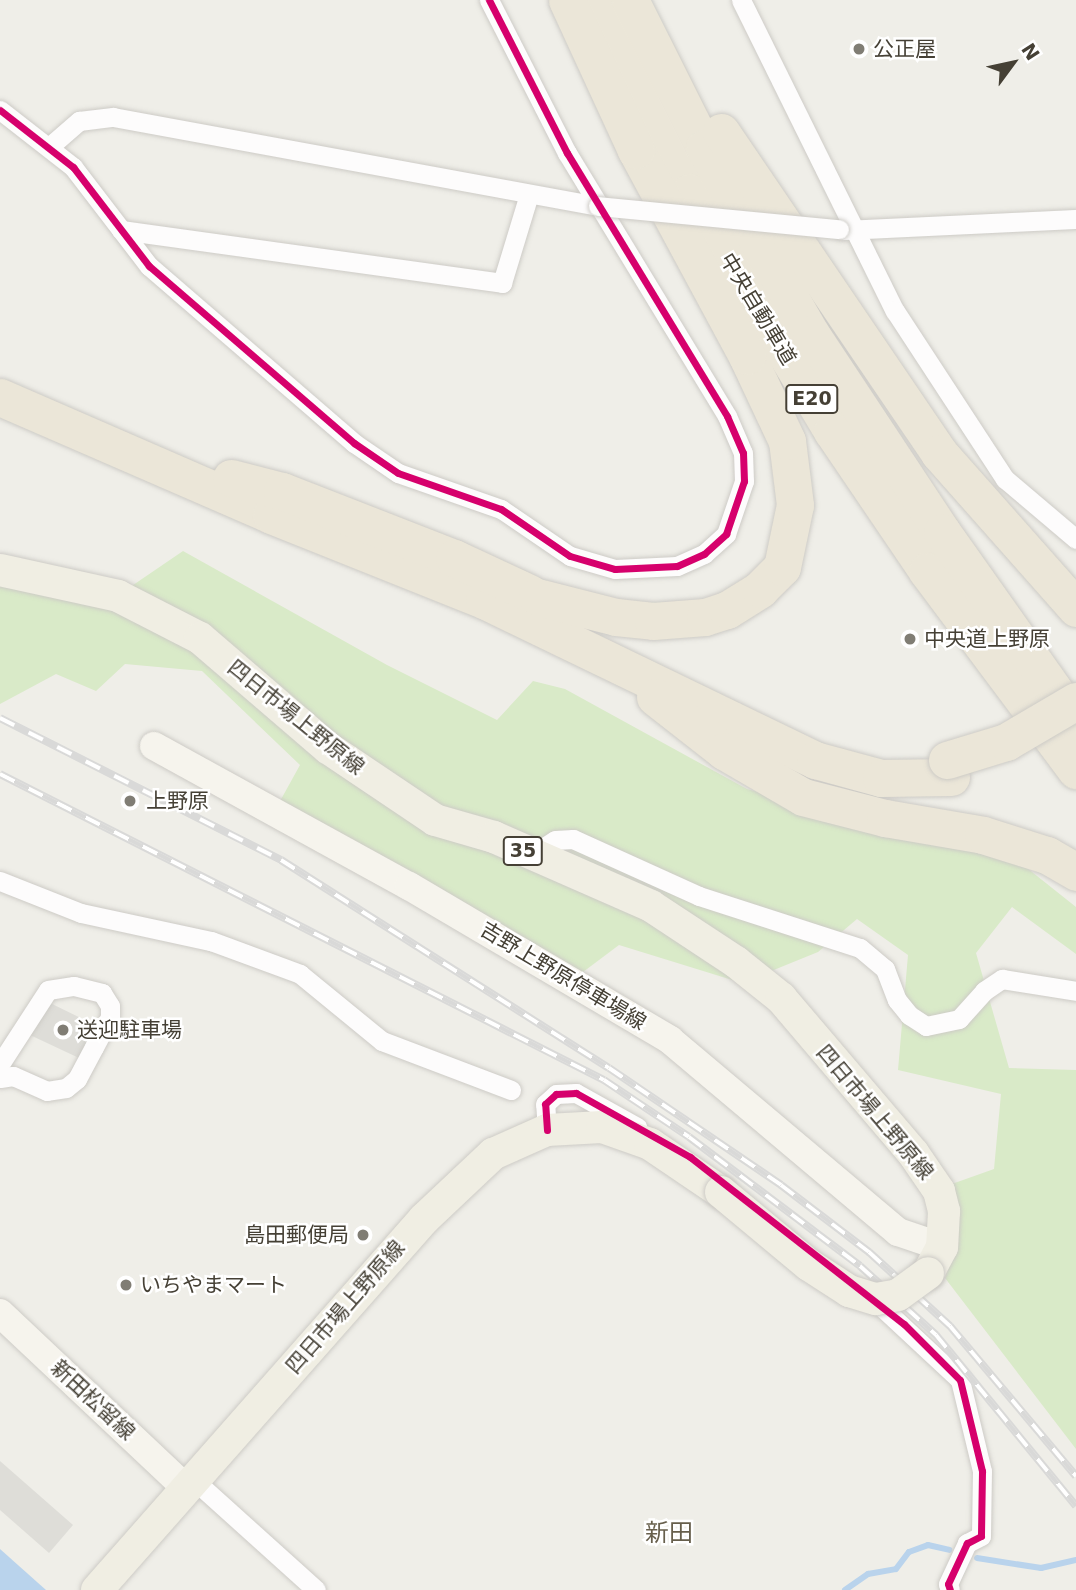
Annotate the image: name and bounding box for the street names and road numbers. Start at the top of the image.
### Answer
street label: 中央自動車道 [715,249,801,369]
road number: E20 [784,384,840,414]
street label: 四日市場上野原線 [223,654,369,780]
road number: 35 [502,836,544,866]
street label: 吉野上野原停車場線 [476,917,650,1035]
street label: 四日市場上野原線 [811,1040,939,1184]
street label: 四日市場上野原線 [280,1235,410,1379]
street label: 新田松留線 [46,1355,140,1445]

